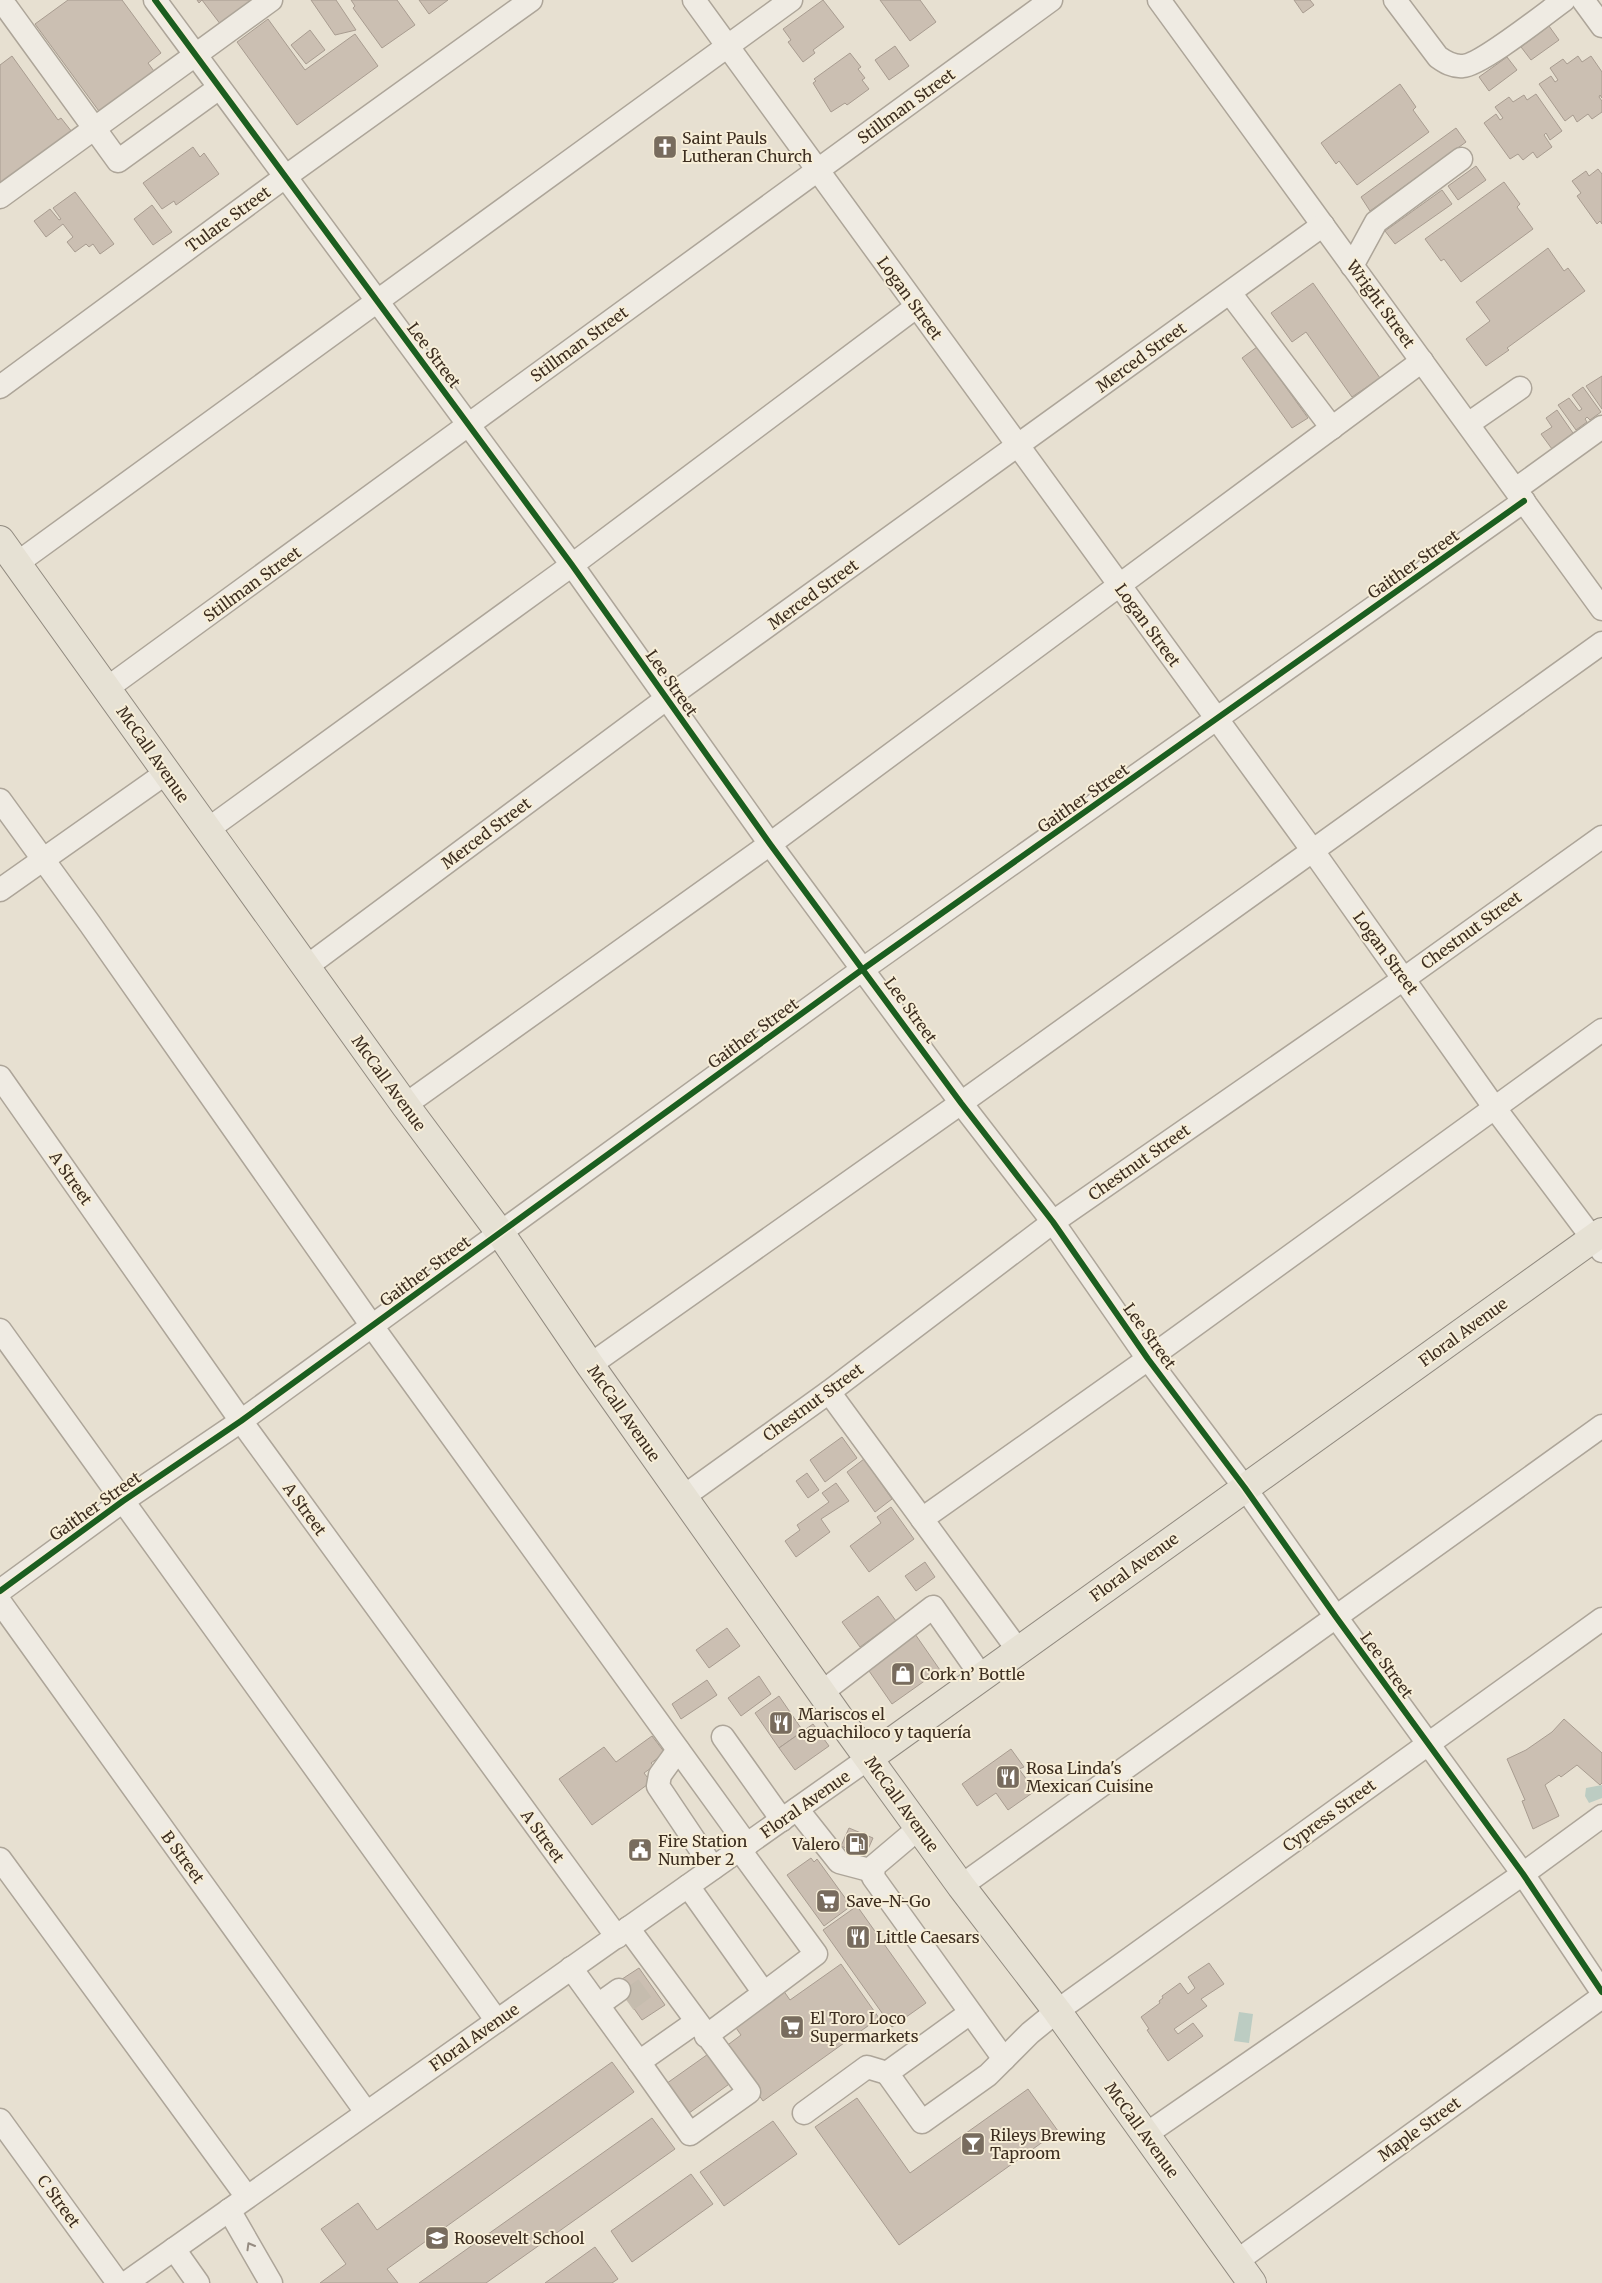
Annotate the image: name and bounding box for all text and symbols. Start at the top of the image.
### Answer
street label: Stillman Street [853,64,959,148]
place label: Saint Pauls Lutheran Church [682,128,813,166]
church icon: Saint Pauls Lutheran Church [652,134,678,160]
street label: Tulare Street [182,181,275,256]
street label: Logan Street [873,253,947,344]
street label: Wright Street [1342,256,1420,352]
street label: Stillman Street [526,302,632,386]
street label: Merced Street [1092,317,1191,396]
street label: Lee Street [403,318,466,392]
street label: Gaither Street [1363,525,1463,603]
street label: Stillman Street [199,542,305,626]
street label: Merced Street [764,554,863,633]
street label: Logan Street [1111,580,1185,671]
street label: Lee Street [642,646,703,721]
street label: McCall Avenue [112,702,194,806]
street label: Gaither Street [1033,759,1133,837]
street label: Merced Street [437,793,535,873]
street label: Chestnut Street [1417,886,1526,973]
street label: Logan Street [1349,908,1423,999]
street label: Lee Street [880,973,942,1048]
street label: Gaither Street [704,993,803,1073]
street label: McCall Avenue [348,1031,430,1135]
street label: Chestnut Street [1084,1119,1194,1204]
street label: A Street [45,1147,97,1209]
street label: Gaither Street [376,1231,475,1311]
street label: Floral Avenue [1415,1293,1511,1371]
street label: Lee Street [1119,1299,1181,1374]
street label: Chestnut Street [759,1358,868,1445]
street label: McCall Avenue [583,1361,665,1465]
street label: Gaither Street [45,1467,145,1545]
street label: A Street [278,1478,331,1540]
street label: Floral Avenue [1086,1528,1182,1606]
street label: Lee Street [1356,1628,1418,1703]
shop icon: Cork n’ Bottle [890,1661,916,1687]
place label: Cork n’ Bottle [920,1664,1025,1684]
place label: Mariscos el aguachiloco y taquería [798,1704,972,1742]
restaurant icon: Mariscos el aguachiloco y taquería [768,1710,794,1736]
street label: McCall Avenue [861,1752,943,1856]
place label: Rosa Linda's Mexican Cuisine [1026,1758,1153,1796]
restaurant icon: Rosa Linda's Mexican Cuisine [995,1764,1021,1790]
street label: Floral Avenue [756,1766,854,1842]
street label: Cypress Street [1279,1774,1380,1855]
street label: A Street [516,1805,569,1867]
street label: B Street [157,1827,209,1888]
place label: Fire Station Number 2 [658,1831,748,1869]
fuel station icon: Valero [844,1831,870,1857]
place label: Valero [791,1834,840,1854]
public building icon: Fire Station Number 2 [627,1837,653,1863]
supermarket icon: Save-N-Go [815,1888,841,1914]
place label: Save-N-Go [846,1891,931,1911]
restaurant icon: Little Caesars [845,1924,871,1950]
place label: Little Caesars [876,1927,980,1947]
street label: Floral Avenue [425,1999,523,2075]
place label: El Toro Loco Supermarkets [810,2008,919,2046]
supermarket icon: El Toro Loco Supermarkets [779,2014,805,2040]
street label: McCall Avenue [1101,2078,1183,2182]
street label: Maple Street [1374,2092,1465,2166]
place label: Rileys Brewing Taproom [990,2125,1106,2163]
bar icon: Rileys Brewing Taproom [960,2131,986,2157]
street label: C Street [33,2171,85,2232]
school or university icon: Roosevelt School [424,2225,450,2251]
place label: Roosevelt School [454,2228,585,2248]
one-way arrow [246,2243,256,2252]

